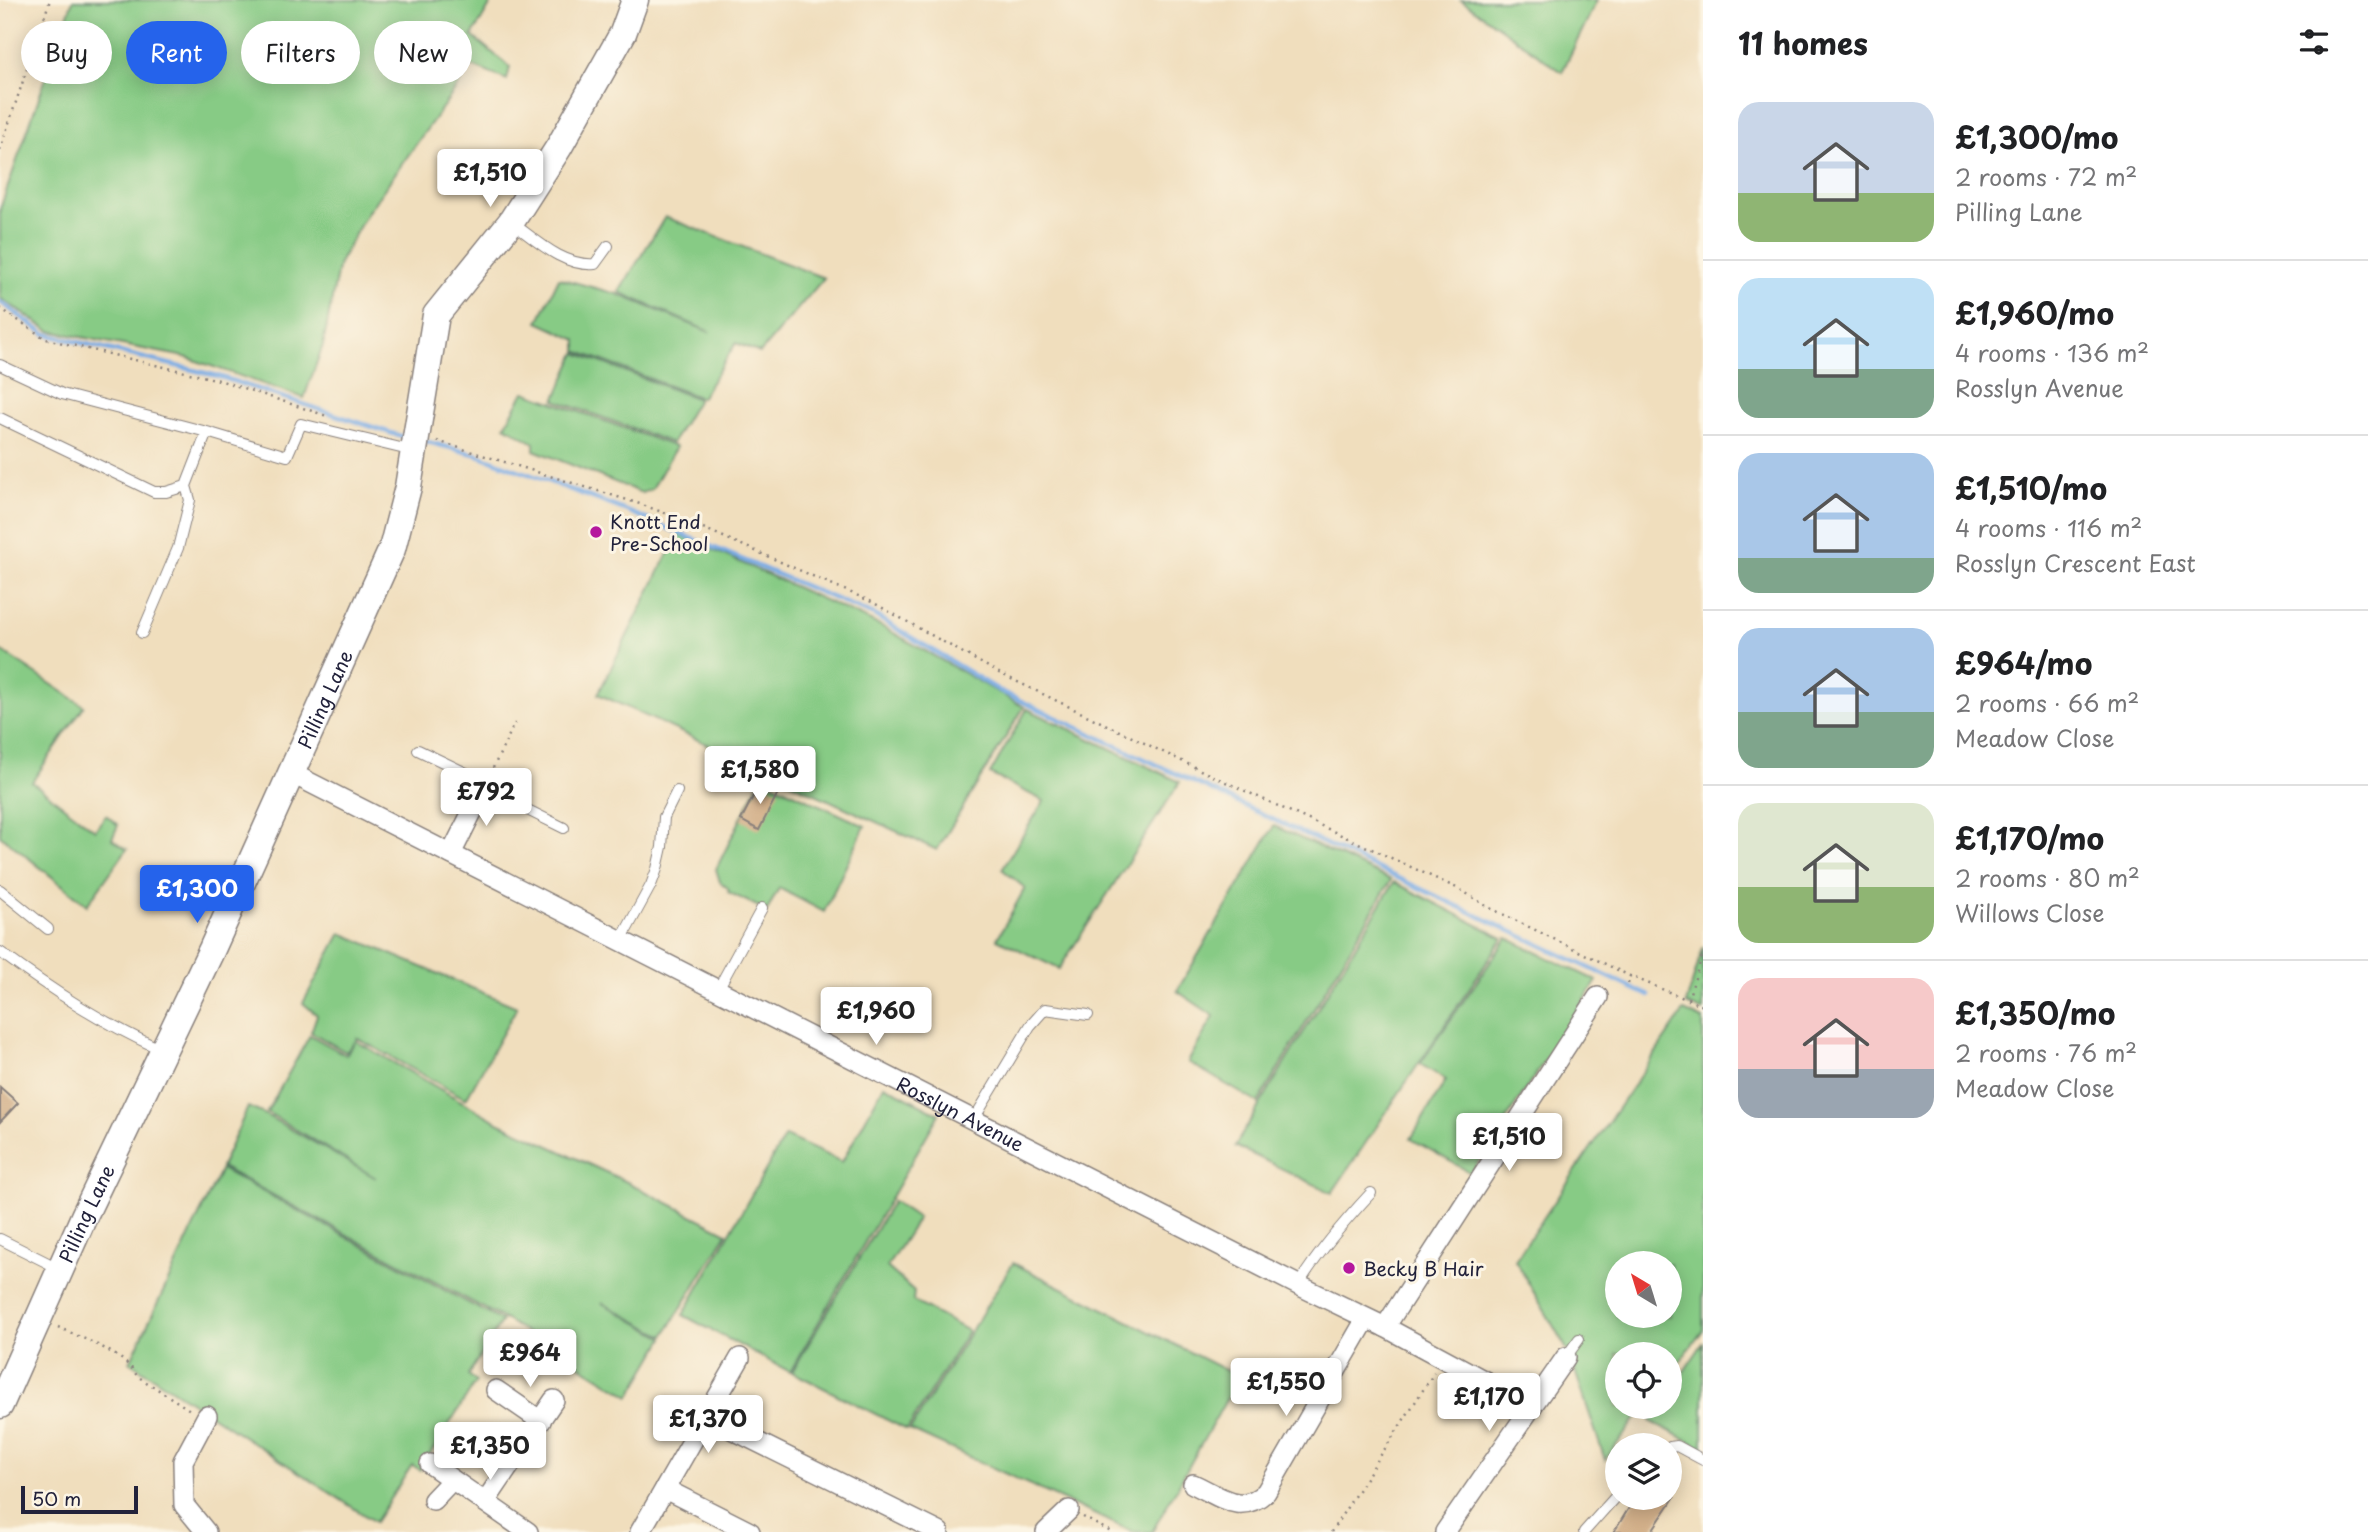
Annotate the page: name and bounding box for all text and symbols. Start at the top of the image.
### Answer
text: 11 homes [1738,20,1868,65]
chip: Buy [21,21,112,84]
chip: Rent [126,21,227,84]
chip: Filters [241,21,360,84]
chip: New [374,21,472,84]
icon: filters [2295,23,2333,61]
text: £1,300/mo [1955,114,2118,159]
icon: home [1794,130,1878,214]
pin: £1,510 [433,150,547,209]
text: £1,510 [453,154,527,189]
text: 2 rooms · 72 m² [1955,159,2137,194]
text: Pilling Lane [1955,194,2083,229]
text: £1,960/mo [1955,290,2114,335]
icon: home [1794,306,1878,390]
text: 4 rooms · 136 m² [1955,335,2149,370]
text: Rosslyn Avenue [1955,370,2124,405]
text: £1,510/mo [1955,465,2107,510]
icon: home [1794,481,1878,565]
place label: Knott End Pre-School [610,507,708,557]
text: 4 rooms · 116 m² [1955,510,2142,545]
marker: Knott End Pre-School [588,524,604,540]
text: Rosslyn Crescent East [1955,545,2196,580]
text: £964/mo [1955,640,2092,685]
street label: Pilling Lane [290,645,359,753]
icon: home [1794,656,1878,740]
text: 2 rooms · 66 m² [1955,685,2139,720]
text: Meadow Close [1955,720,2115,755]
pin: £1,580 [703,746,817,806]
text: £1,580 [721,751,799,786]
pin: £792 [445,768,527,828]
text: £792 [457,773,515,808]
text: £1,170/mo [1955,815,2104,860]
icon: home [1794,831,1878,915]
text: 2 rooms · 80 m² [1955,860,2140,895]
pin: £1,300 [140,866,254,925]
text: £1,300 [156,870,238,905]
text: Willows Close [1955,895,2105,930]
pin: £1,960 [819,988,933,1047]
text: £1,350/mo [1955,990,2115,1035]
text: £1,960 [837,992,915,1027]
icon: home [1794,1006,1878,1090]
text: 2 rooms · 76 m² [1955,1035,2137,1070]
street label: Rosslyn Avenue [892,1069,1029,1157]
text: Meadow Close [1955,1070,2115,1105]
pin: £1,510 [1452,1114,1566,1173]
text: £1,510 [1472,1118,1546,1153]
street label: Pilling Lane [51,1160,121,1267]
north arrow [1605,1251,1682,1328]
map controls [1605,1251,1682,1510]
place label: Becky B Hair [1363,1254,1484,1282]
marker: Becky B Hair [1341,1260,1357,1276]
pin: £964 [489,1330,571,1389]
text: £964 [499,1334,561,1369]
button: locate [1605,1342,1682,1419]
pin: £1,550 [1229,1358,1343,1418]
text: £1,550 [1247,1363,1325,1398]
pin: £1,170 [1432,1374,1546,1433]
text: £1,170 [1453,1378,1525,1413]
pin: £1,370 [651,1396,765,1455]
text: £1,370 [669,1400,747,1435]
pin: £1,350 [433,1422,547,1482]
text: £1,350 [450,1427,530,1462]
button: layers [1605,1433,1682,1510]
scale bar [21,1483,138,1515]
text: 50 m [32,1484,81,1512]

